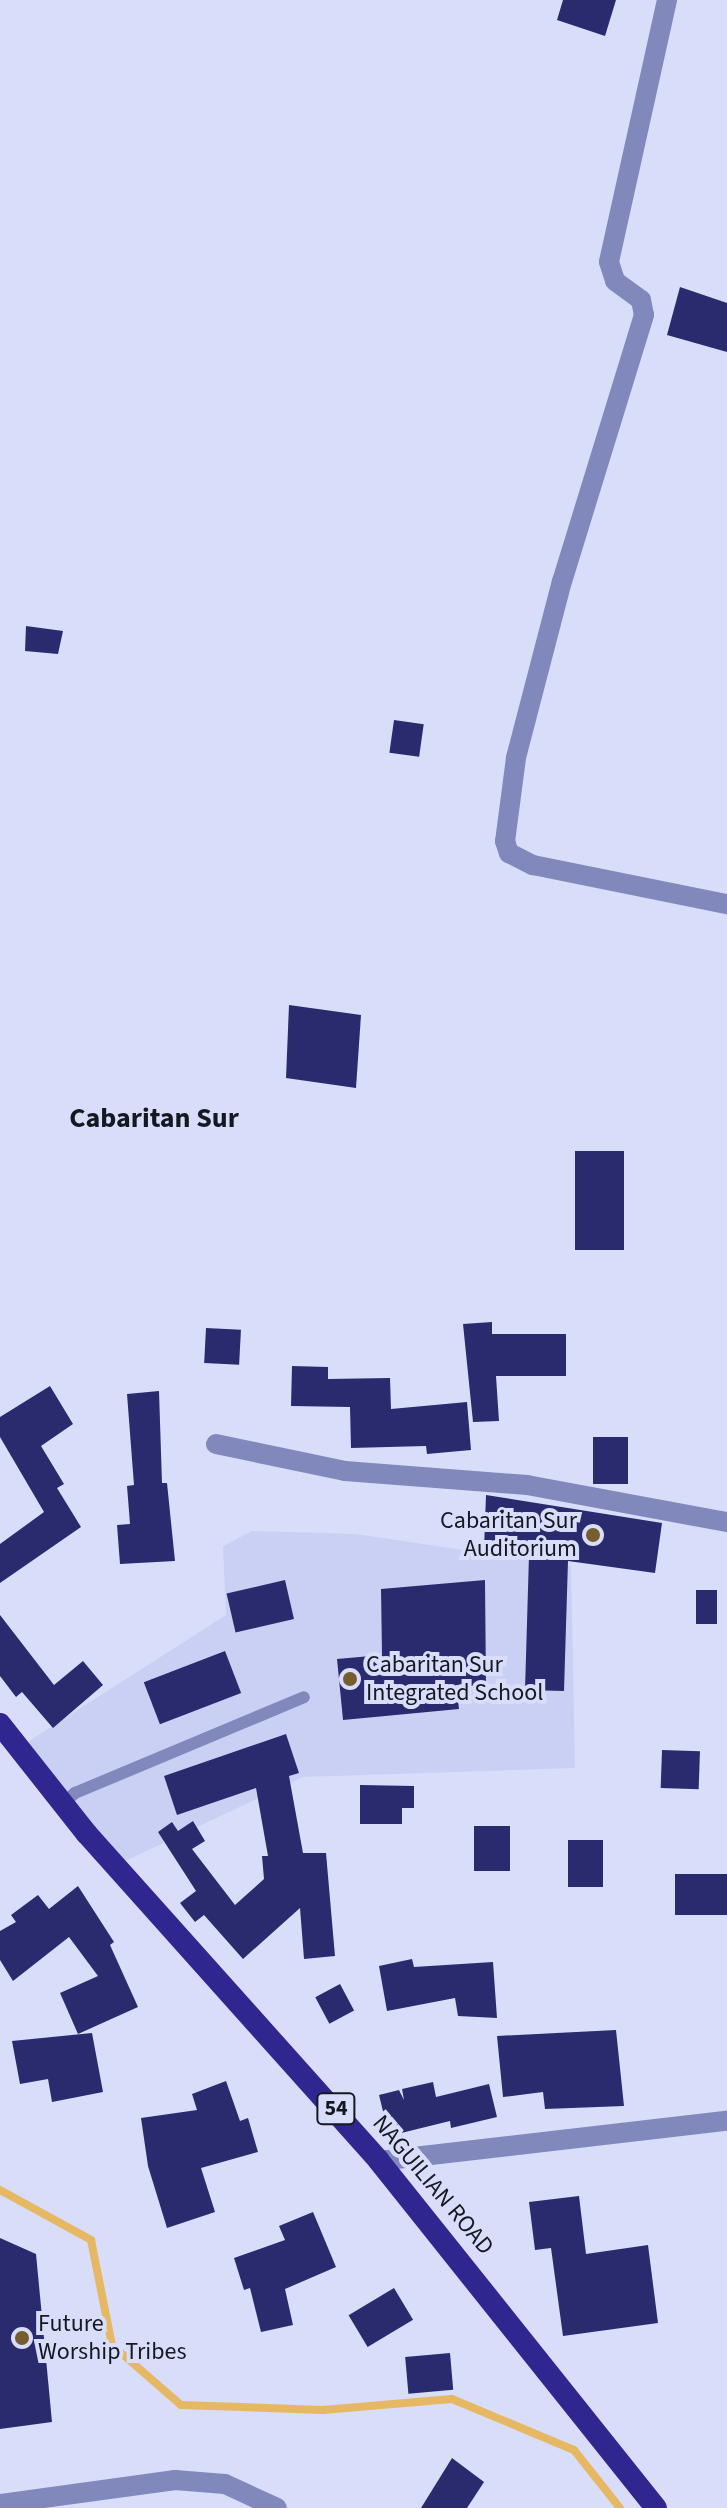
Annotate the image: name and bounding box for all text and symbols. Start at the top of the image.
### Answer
district label: Cabaritan Sur [69,1101,239,1135]
place label: Cabaritan Sur Auditorium [440,1507,577,1563]
marker: Cabaritan Sur Auditorium [584,1526,602,1544]
place label: Cabaritan Sur Integrated School [366,1651,543,1707]
marker: Cabaritan Sur Integrated School [341,1670,359,1688]
road number: 54 [316,2091,356,2127]
street label: NAGUILIAN ROAD [366,2109,500,2261]
place label: Future Worship Tribes [38,2310,186,2366]
marker: Future Worship Tribes [13,2329,31,2347]

